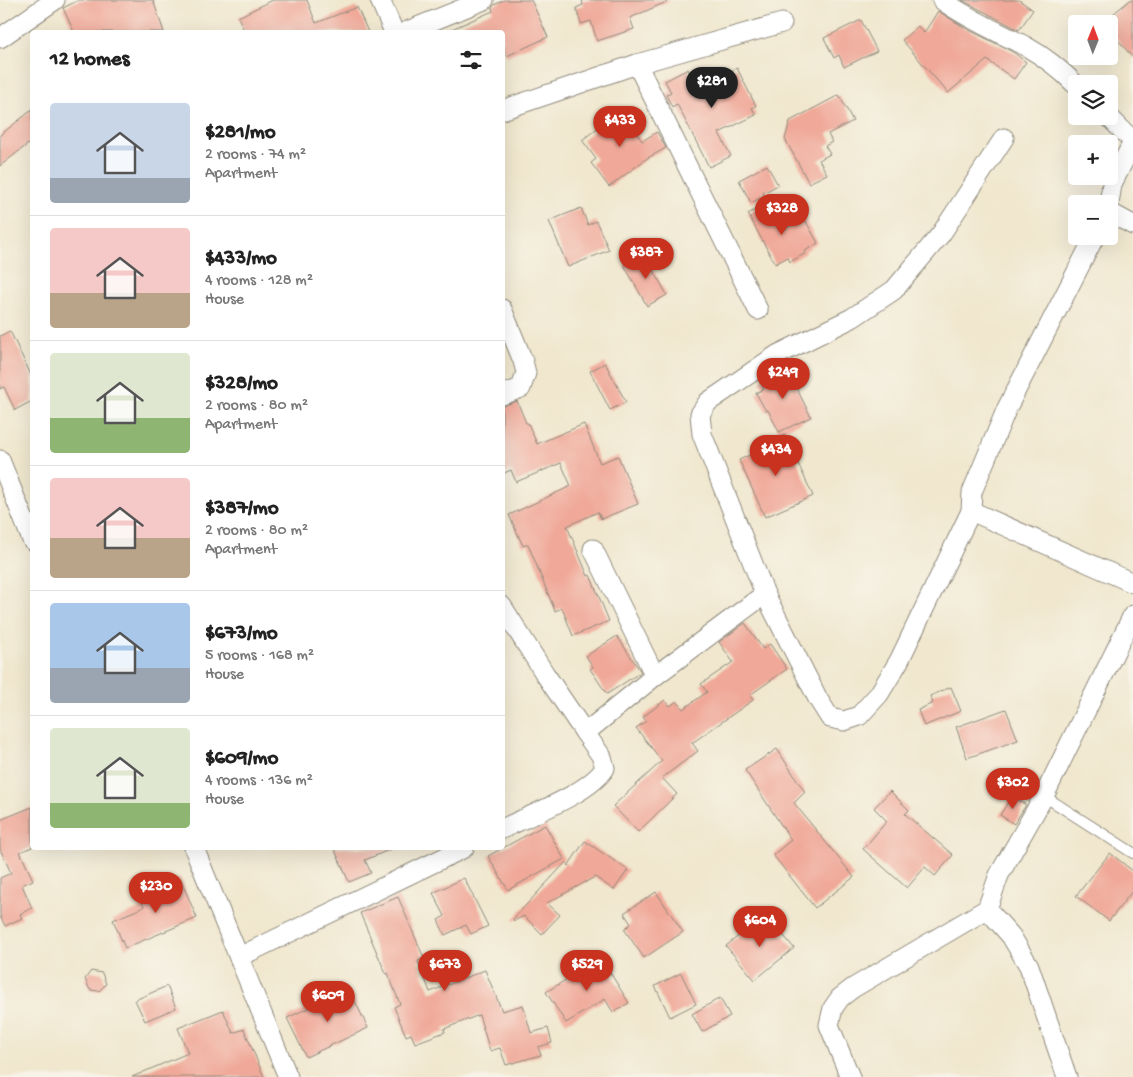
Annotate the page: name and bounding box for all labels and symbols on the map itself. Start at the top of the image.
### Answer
north arrow [1068,15,1118,65]
pin: $281 [682,66,742,109]
pin: $433 [590,106,650,148]
pin: $328 [752,194,812,236]
pin: $387 [616,238,676,280]
pin: $249 [753,358,813,400]
pin: $434 [746,434,806,477]
pin: $302 [983,768,1043,810]
pin: $230 [126,872,186,914]
pin: $604 [730,906,790,948]
pin: $673 [415,950,475,992]
pin: $529 [557,950,617,992]
pin: $609 [298,980,358,1023]

